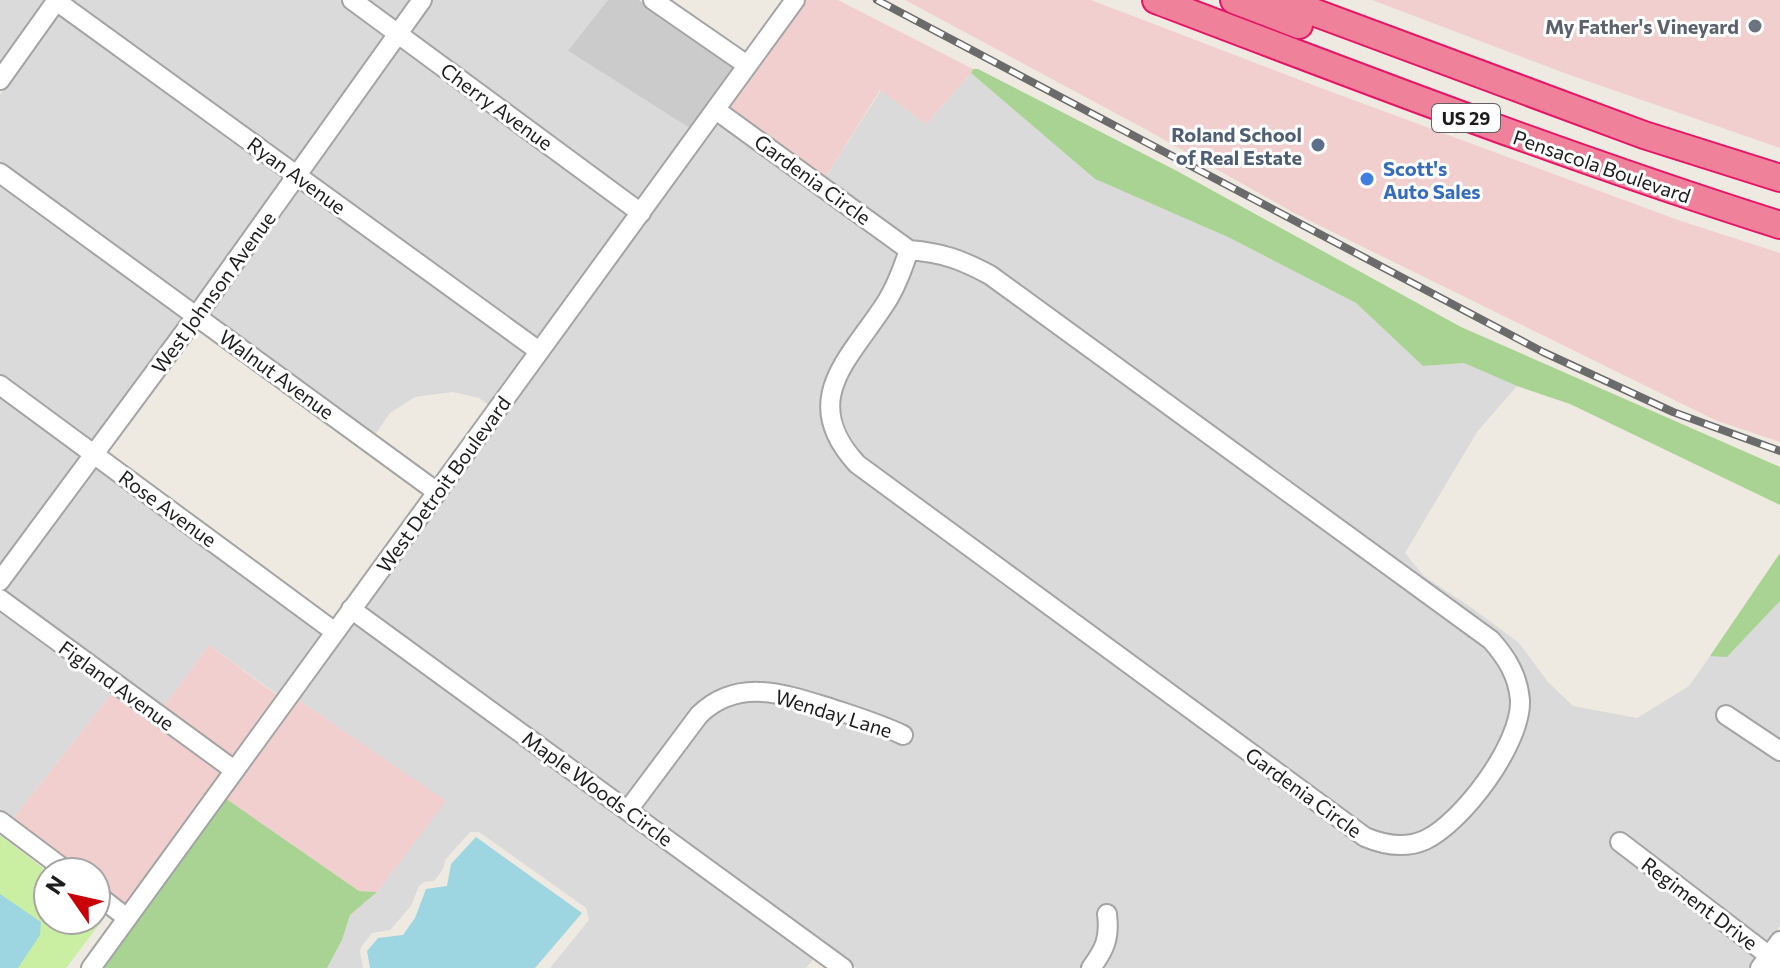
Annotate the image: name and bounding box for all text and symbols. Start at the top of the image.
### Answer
place label: My Father's Vineyard [1545,14,1739,38]
marker: My Father's Vineyard [1746,17,1764,35]
street label: Cherry Avenue [436,57,558,155]
road number: US 29 [1432,104,1500,132]
place label: Roland School of Real Estate [1171,122,1302,169]
street label: Pensacola Boulevard [1510,124,1694,208]
street label: Gardenia Circle [750,129,876,229]
street label: Ryan Avenue [243,131,351,219]
marker: Roland School of Real Estate [1309,136,1327,154]
place label: Scott's Auto Sales [1383,156,1481,203]
marker: Scott's Auto Sales [1358,170,1376,188]
street label: West Johnson Avenue [146,206,280,378]
street label: Walnut Avenue [215,324,339,424]
street label: West Detroit Boulevard [371,391,515,577]
street label: Rose Avenue [115,465,221,551]
street label: Figland Avenue [55,635,179,735]
street label: Wenday Lane [773,684,895,742]
street label: Maple Woods Circle [518,725,678,851]
street label: Gardenia Circle [1241,742,1367,842]
street label: Regiment Drive [1637,852,1763,954]
north arrow [32,856,112,936]
text: N [39,870,71,899]

